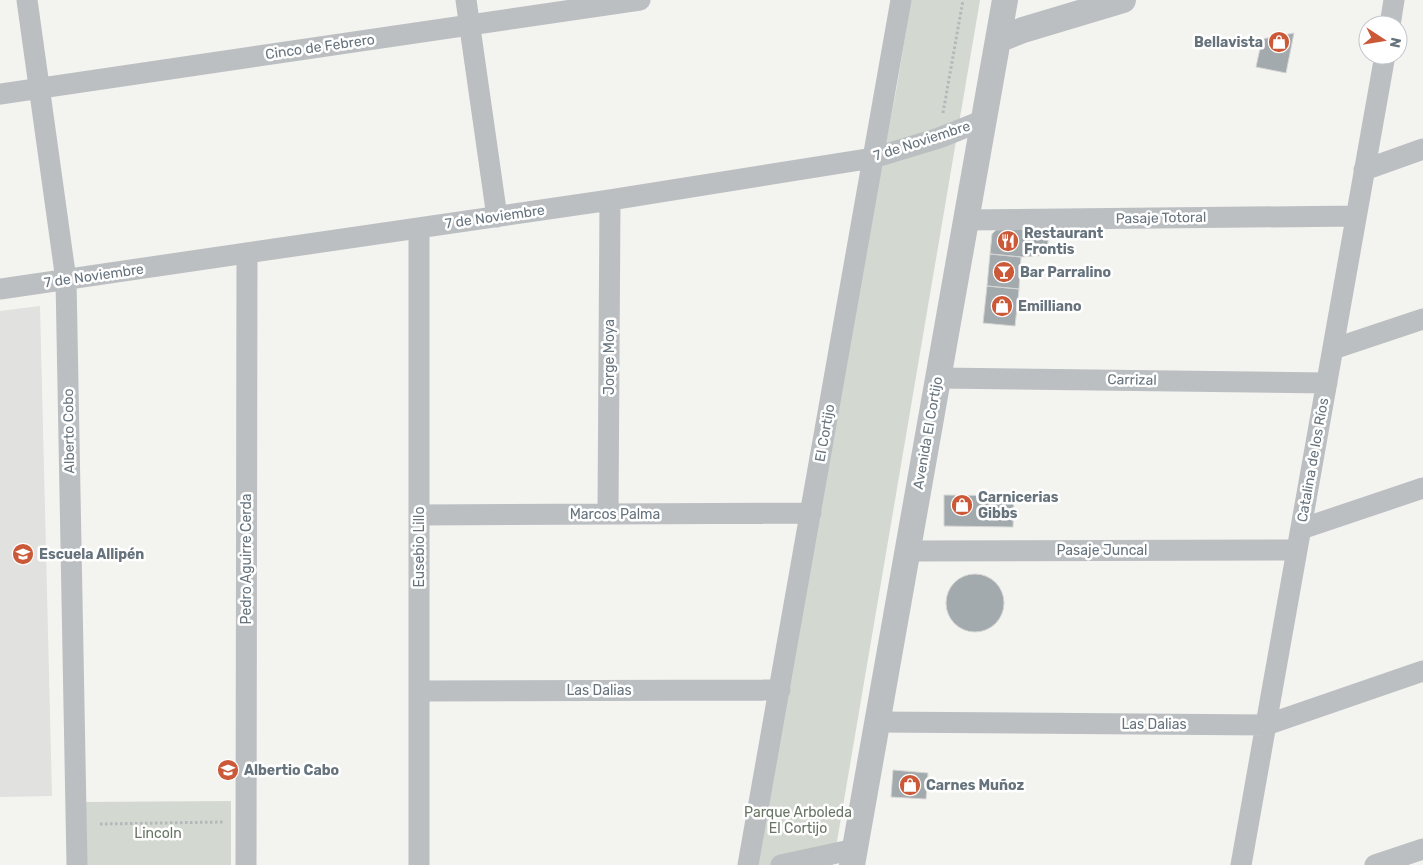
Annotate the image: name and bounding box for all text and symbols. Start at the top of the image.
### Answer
north arrow [1358,15,1408,65]
shop icon: Bellavista [1267,30,1291,54]
street label: Cinco de Febrero [264,31,376,63]
place label: Bellavista [1194,34,1263,51]
text: N [1386,36,1405,49]
street label: 7 de Noviembre [872,117,973,165]
street label: 7 de Noviembre [444,202,546,232]
street label: Pasaje Totoral [1116,209,1206,227]
place label: Restaurant Frontis [1024,225,1104,258]
restaurant icon: Restaurant Frontis [996,229,1020,253]
bar icon: Bar Parralino [992,260,1016,284]
street label: 7 de Noviembre [43,261,145,291]
place label: Bar Parralino [1020,264,1111,281]
shop icon: Emilliano [990,294,1014,318]
place label: Emilliano [1018,298,1082,315]
street label: Jorge Moya [601,319,618,395]
street label: Carrizal [1107,371,1157,389]
street label: Avenida El Cortijo [910,375,946,491]
street label: Alberto Cobo [60,388,78,474]
street label: Catalina de los Ríos [1294,396,1332,524]
street label: El Cortijo [812,403,838,463]
place label: Carnicerias Gibbs [978,489,1059,522]
shop icon: Carnicerias Gibbs [950,493,974,517]
street label: Pedro Aguirre Cerda [238,494,255,624]
street label: Eusebio Lillo [411,506,428,588]
street label: Marcos Palma [570,506,660,523]
school or university icon: Escuela Allipén [11,542,35,566]
street label: Pasaje Juncal [1056,542,1148,559]
place label: Escuela Allipén [39,546,144,563]
street label: Las Dalias [566,682,632,699]
street label: Las Dalias [1121,716,1187,733]
school or university icon: Albertio Cabo [216,758,240,782]
place label: Albertio Cabo [244,762,339,779]
shop icon: Carnes Muñoz [898,773,922,797]
place label: Carnes Muñoz [926,777,1025,794]
park label: Parque Arboleda El Cortijo [744,804,852,837]
park label: Lincoln [134,825,182,842]

